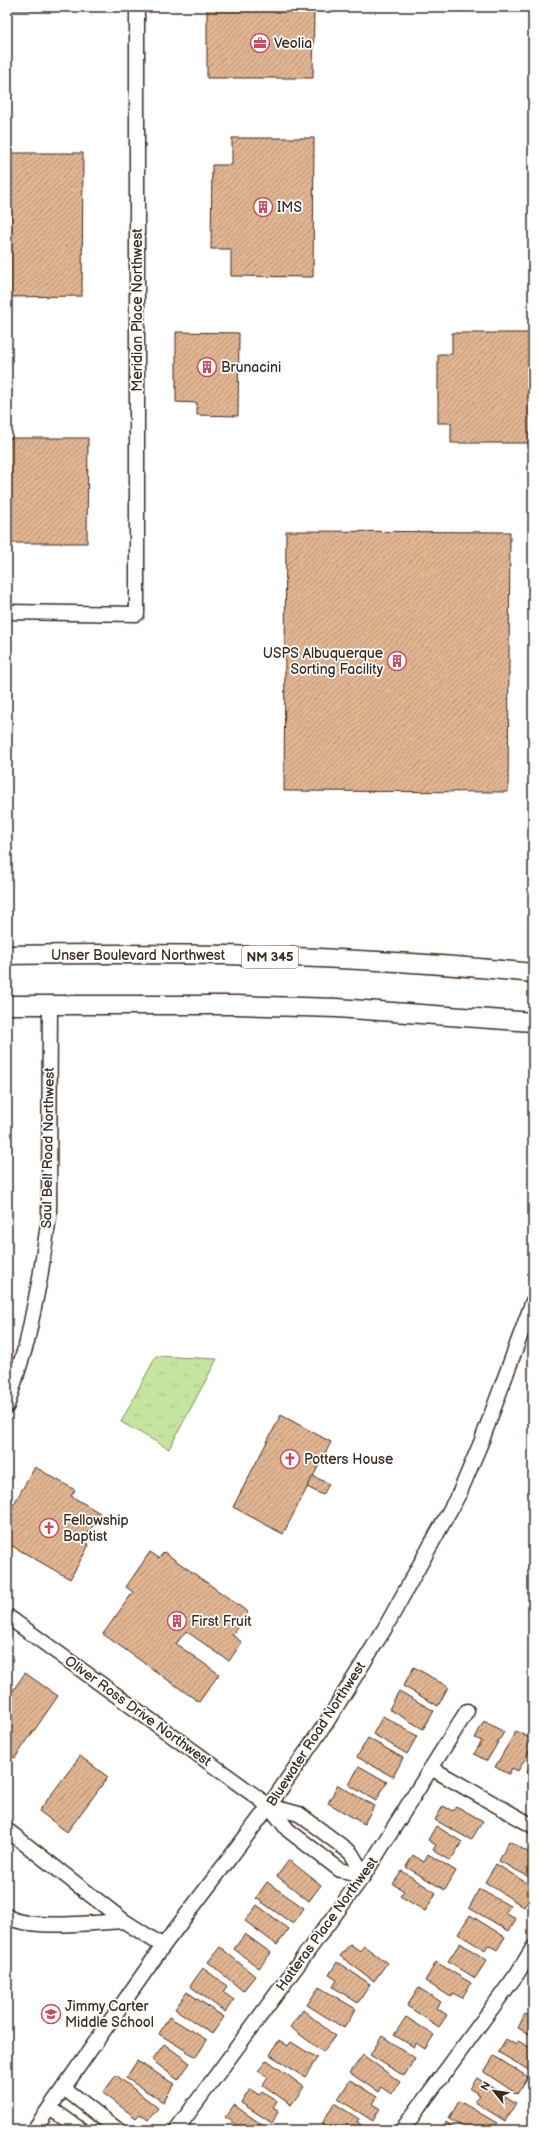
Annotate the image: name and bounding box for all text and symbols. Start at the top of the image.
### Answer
office icon: Veolia [249,32,271,54]
place label: Veolia [274,35,312,52]
building icon: IMS [252,196,274,218]
place label: IMS [277,199,302,216]
street label: Meridian Place Northwest [129,228,146,392]
building icon: Brunacini [196,356,218,378]
place label: Brunacini [221,359,281,376]
place label: USPS Albuquerque Sorting Facility [263,645,384,678]
building icon: USPS Albuquerque Sorting Facility [386,650,408,672]
road number: NM 345 [242,946,298,968]
street label: Unser Boulevard Northwest [51,947,226,964]
street label: Saul Bell Road Northwest [38,1067,58,1229]
church icon: Potters House [279,1448,301,1470]
place label: Potters House [304,1451,393,1468]
place label: Fellowship Baptist [63,1512,129,1545]
church icon: Fellowship Baptist [38,1517,60,1539]
building icon: First Fruit [166,1610,188,1632]
place label: First Fruit [191,1613,252,1630]
street label: Oliver Ross Drive Northwest [61,1652,215,1770]
street label: Bluewater Road Northwest [263,1658,370,1810]
street label: Hatteras Place Northwest [273,1853,382,1994]
place label: Jimmy Carter Middle School [65,1998,154,2031]
school or university icon: Jimmy Carter Middle School [40,2003,62,2025]
north arrow [474,2071,514,2111]
text: N [478,2079,493,2093]

